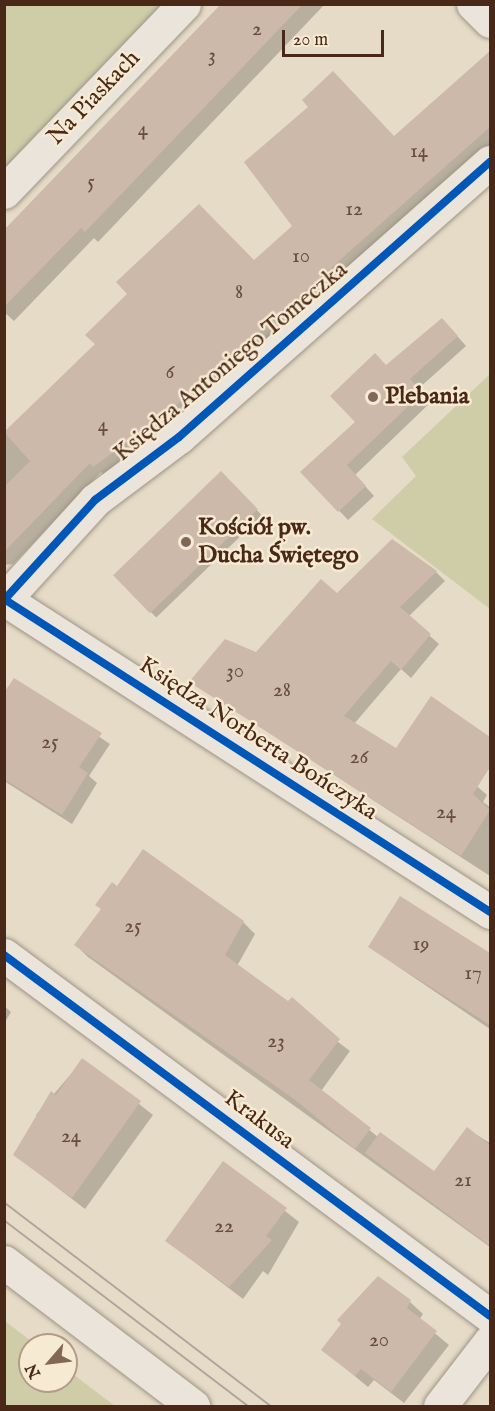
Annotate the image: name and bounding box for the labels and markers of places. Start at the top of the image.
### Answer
place label: Plebania [385,383,469,411]
marker: Plebania [366,390,380,404]
place label: Kościół pw. Ducha Świętego [198,514,359,570]
marker: Kościół pw. Ducha Świętego [179,535,193,549]

